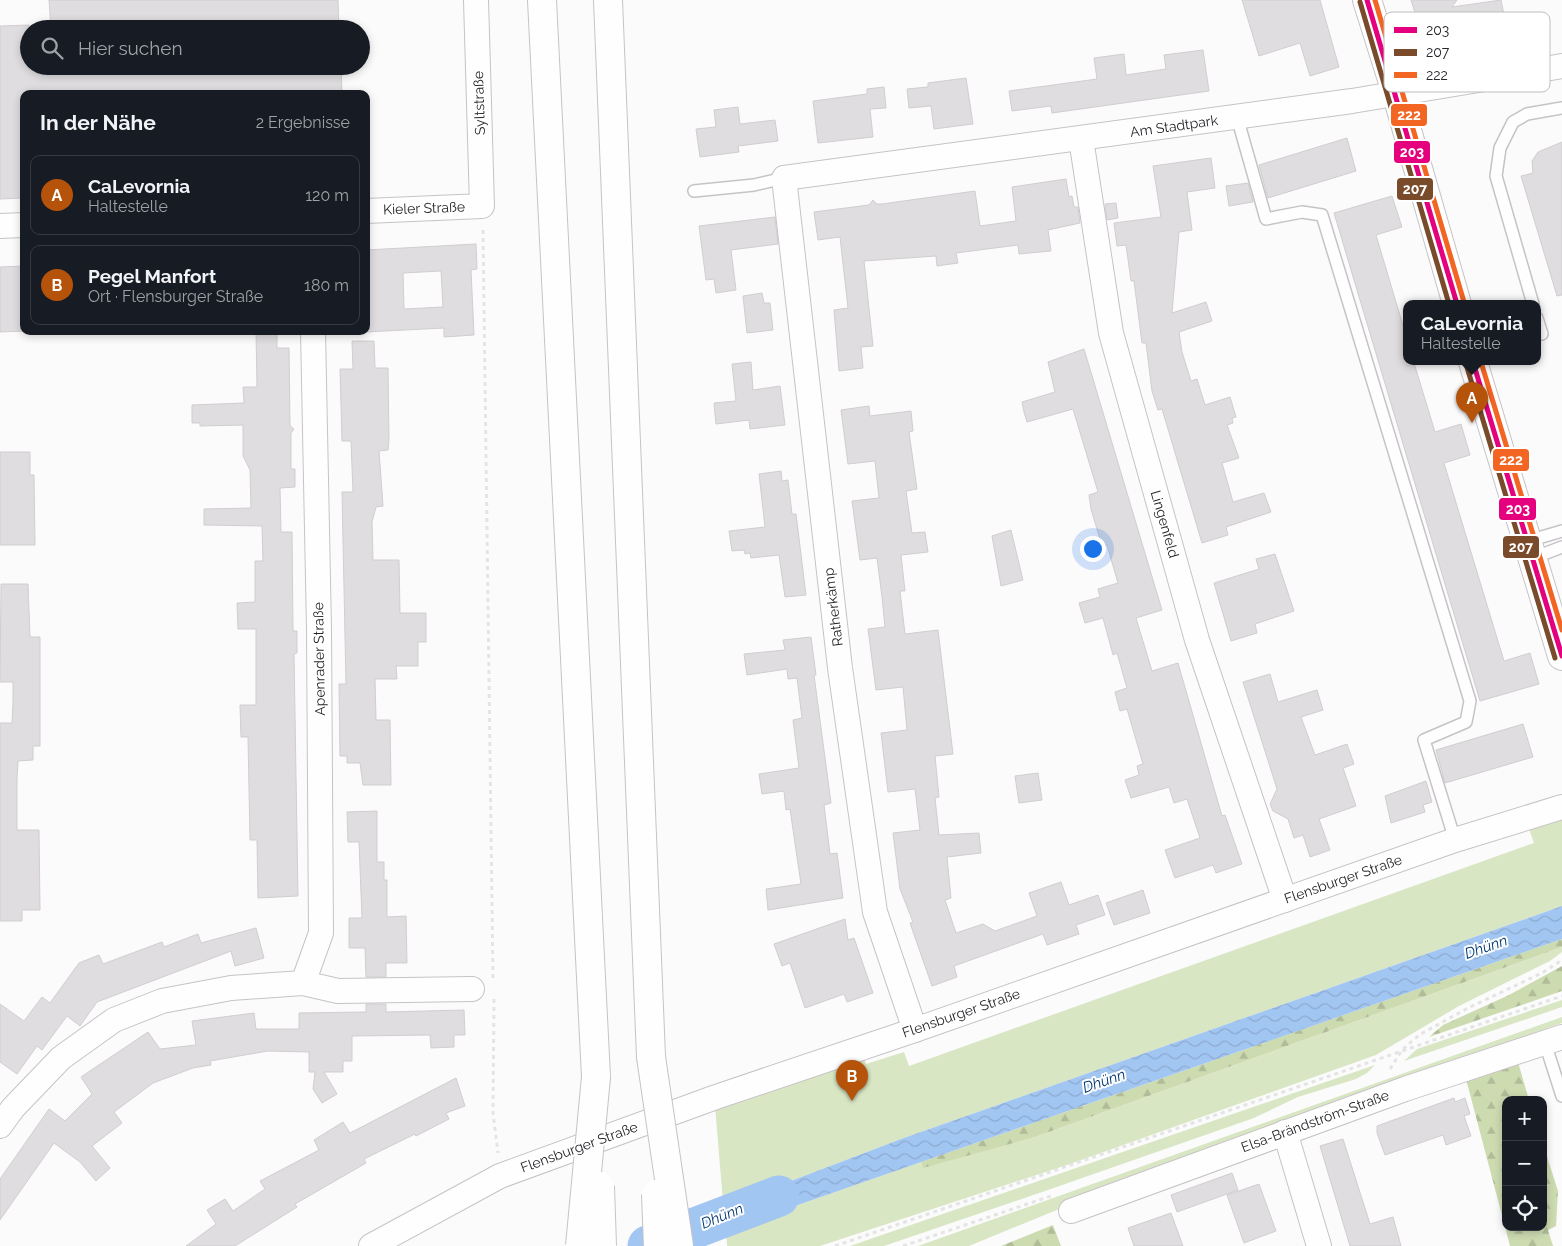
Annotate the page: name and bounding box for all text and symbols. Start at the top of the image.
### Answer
legend [1384,12,1550,92]
search box [20,20,370,75]
text: 203 [1426,22,1449,38]
icon: search [38,34,66,62]
text: Hier suchen [78,37,183,59]
text: 207 [1426,44,1450,60]
text: 222 [1426,67,1448,83]
street label: Syltstraße [470,71,488,135]
line badge: 222 [1390,103,1428,127]
text: 222 [1397,107,1421,123]
text: In der Nähe [40,110,156,135]
street label: Am Stadtpark [1129,112,1220,140]
text: 2 Ergebnisse [256,113,350,132]
line badge: 203 [1393,140,1431,164]
text: 203 [1400,144,1424,160]
text: CaLevornia [88,175,190,197]
line badge: 207 [1396,177,1434,201]
text: 207 [1403,181,1427,197]
text: A [52,186,62,205]
text: 120 m [305,186,349,205]
text: Haltestelle [88,197,168,216]
street label: Kieler Straße [383,199,465,217]
text: Pegel Manfort [88,265,216,287]
text: B [52,276,62,295]
text: 180 m [304,276,349,295]
text: Ort · Flensburger Straße [88,287,263,306]
popup [1403,300,1541,365]
text: CaLevornia [1421,312,1523,334]
text: Haltestelle [1421,334,1501,353]
pin: A [1456,382,1488,423]
line badge: 222 [1492,448,1530,472]
text: 222 [1499,452,1523,468]
street label: Lingenfeld [1148,488,1182,560]
line badge: 203 [1498,497,1537,521]
text: 203 [1506,501,1530,517]
line badge: 207 [1502,535,1540,559]
your location [1080,536,1106,562]
text: 207 [1509,539,1533,555]
street label: Ratherkämp [820,566,846,647]
street label: Apenrader Straße [310,602,328,716]
street label: Flensburger Straße [1282,851,1404,907]
water label: Dhünn [1462,931,1510,963]
street label: Flensburger Straße [900,985,1022,1041]
pin: B [836,1060,868,1101]
water label: Dhünn [1080,1065,1128,1097]
street label: Elsa-Brändström-Straße [1239,1087,1391,1155]
map controls [1502,1096,1547,1231]
button: + [1502,1096,1547,1141]
street label: Flensburger Straße [518,1118,640,1176]
button: − [1502,1141,1547,1186]
button: locate [1502,1186,1547,1231]
water label: Dhünn [698,1199,746,1233]

